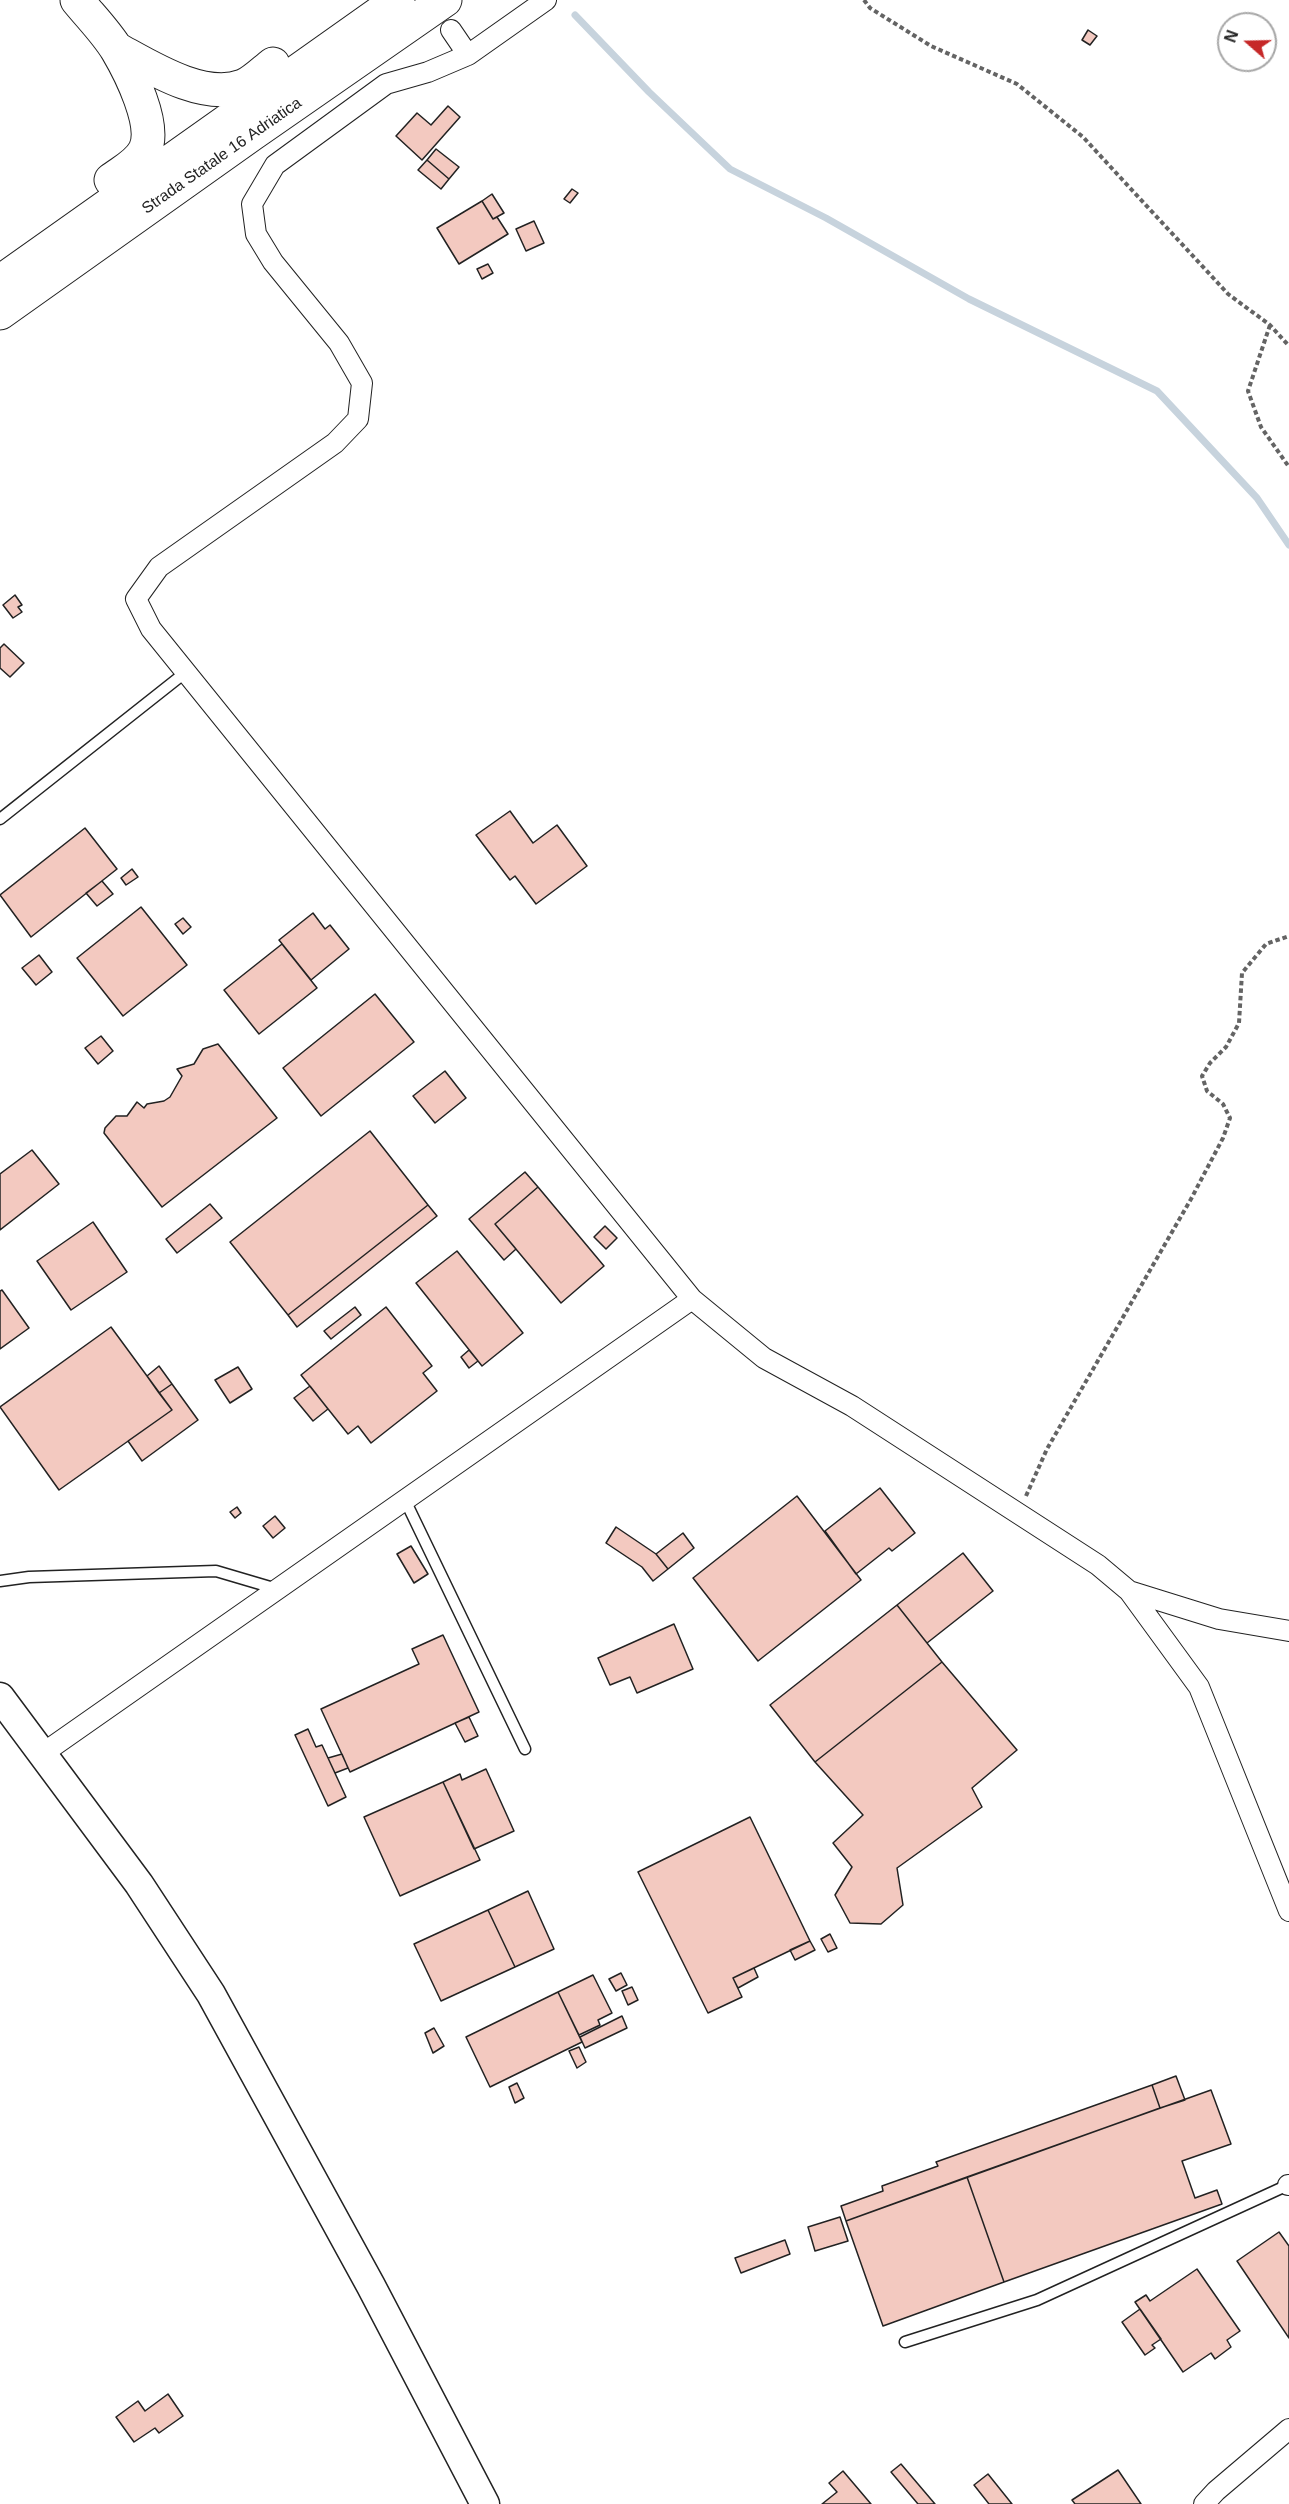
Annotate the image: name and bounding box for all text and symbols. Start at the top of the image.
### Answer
north arrow [1217,12,1277,72]
text: N [1222,28,1241,45]
street label: Strada Statale 16 Adriatica [139,94,305,218]

